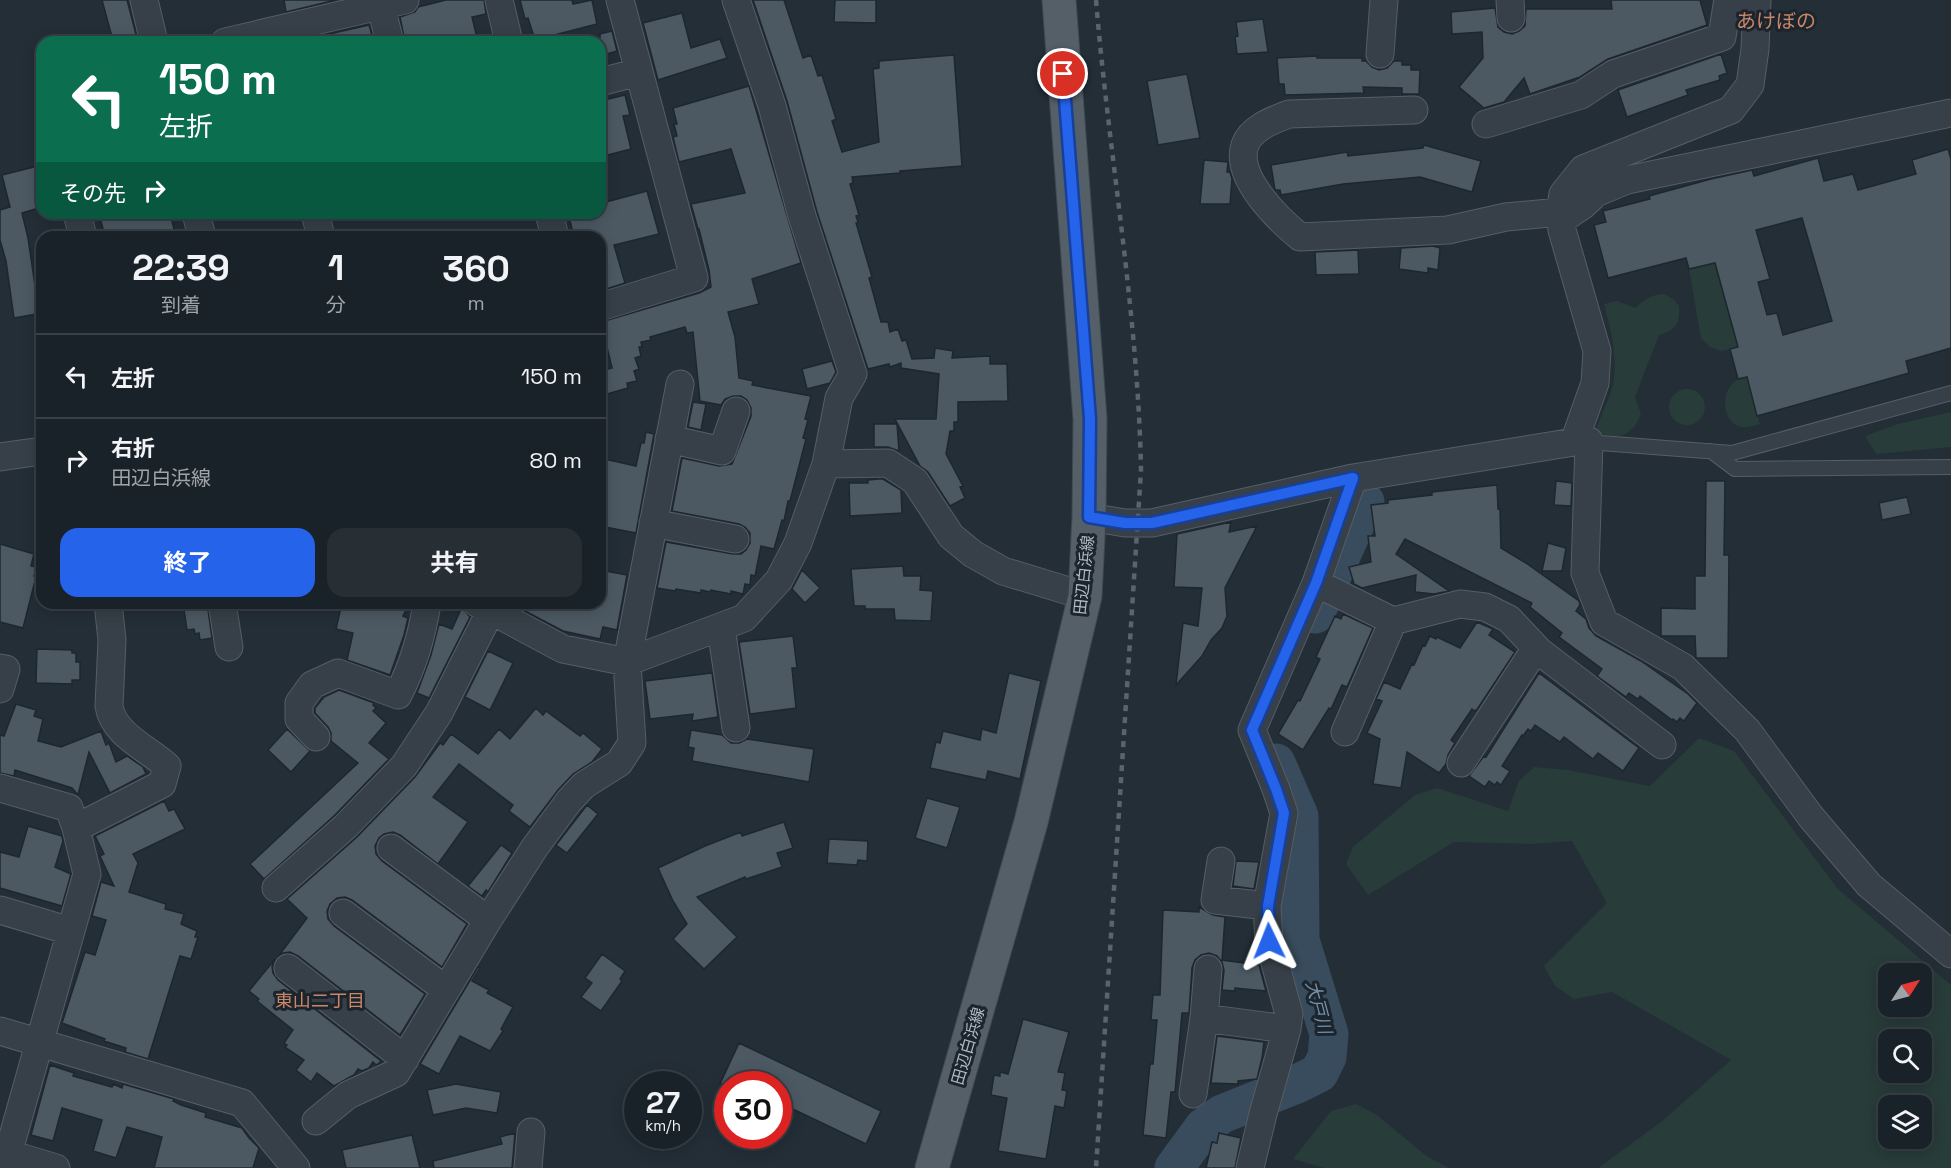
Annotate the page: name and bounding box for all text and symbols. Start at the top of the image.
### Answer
district label: あけぼの [1736,8,1816,34]
pin [1037,48,1088,99]
text: 150 m [159,53,277,106]
icon: arrive [1046,57,1079,90]
icon: left [60,60,138,138]
text: 左折 [159,109,213,144]
icon: right [138,174,171,207]
text: その先 [60,179,126,207]
text: 22:39 [132,245,230,291]
text: 1 [328,245,344,291]
text: 360 [442,246,510,292]
text: m [467,290,485,316]
text: 到着 [161,292,201,318]
text: 分 [326,292,346,318]
icon: left [60,360,93,393]
text: 150 m [521,362,582,390]
text: 左折 [111,364,155,392]
text: 右折 [111,434,155,462]
icon: right [60,444,93,477]
text: 80 m [530,446,582,474]
text: 田辺白浜線 [111,465,211,491]
button: 終了 [60,528,315,597]
button: 共有 [327,528,582,597]
street label: 田辺白浜線 [1069,534,1099,616]
position arrow [1237,909,1301,973]
north arrow [1878,963,1932,1017]
map controls [1878,963,1932,1149]
water label: 大戸川 [1301,978,1338,1038]
district label: 東山二丁目 [275,989,365,1012]
street label: 田辺白浜線 [947,1005,989,1087]
button: search [1878,1029,1932,1083]
speed limit sign: 30 [714,1071,792,1149]
text: 27 [646,1083,680,1122]
button: layers [1878,1095,1932,1149]
text: km/h [645,1116,681,1135]

